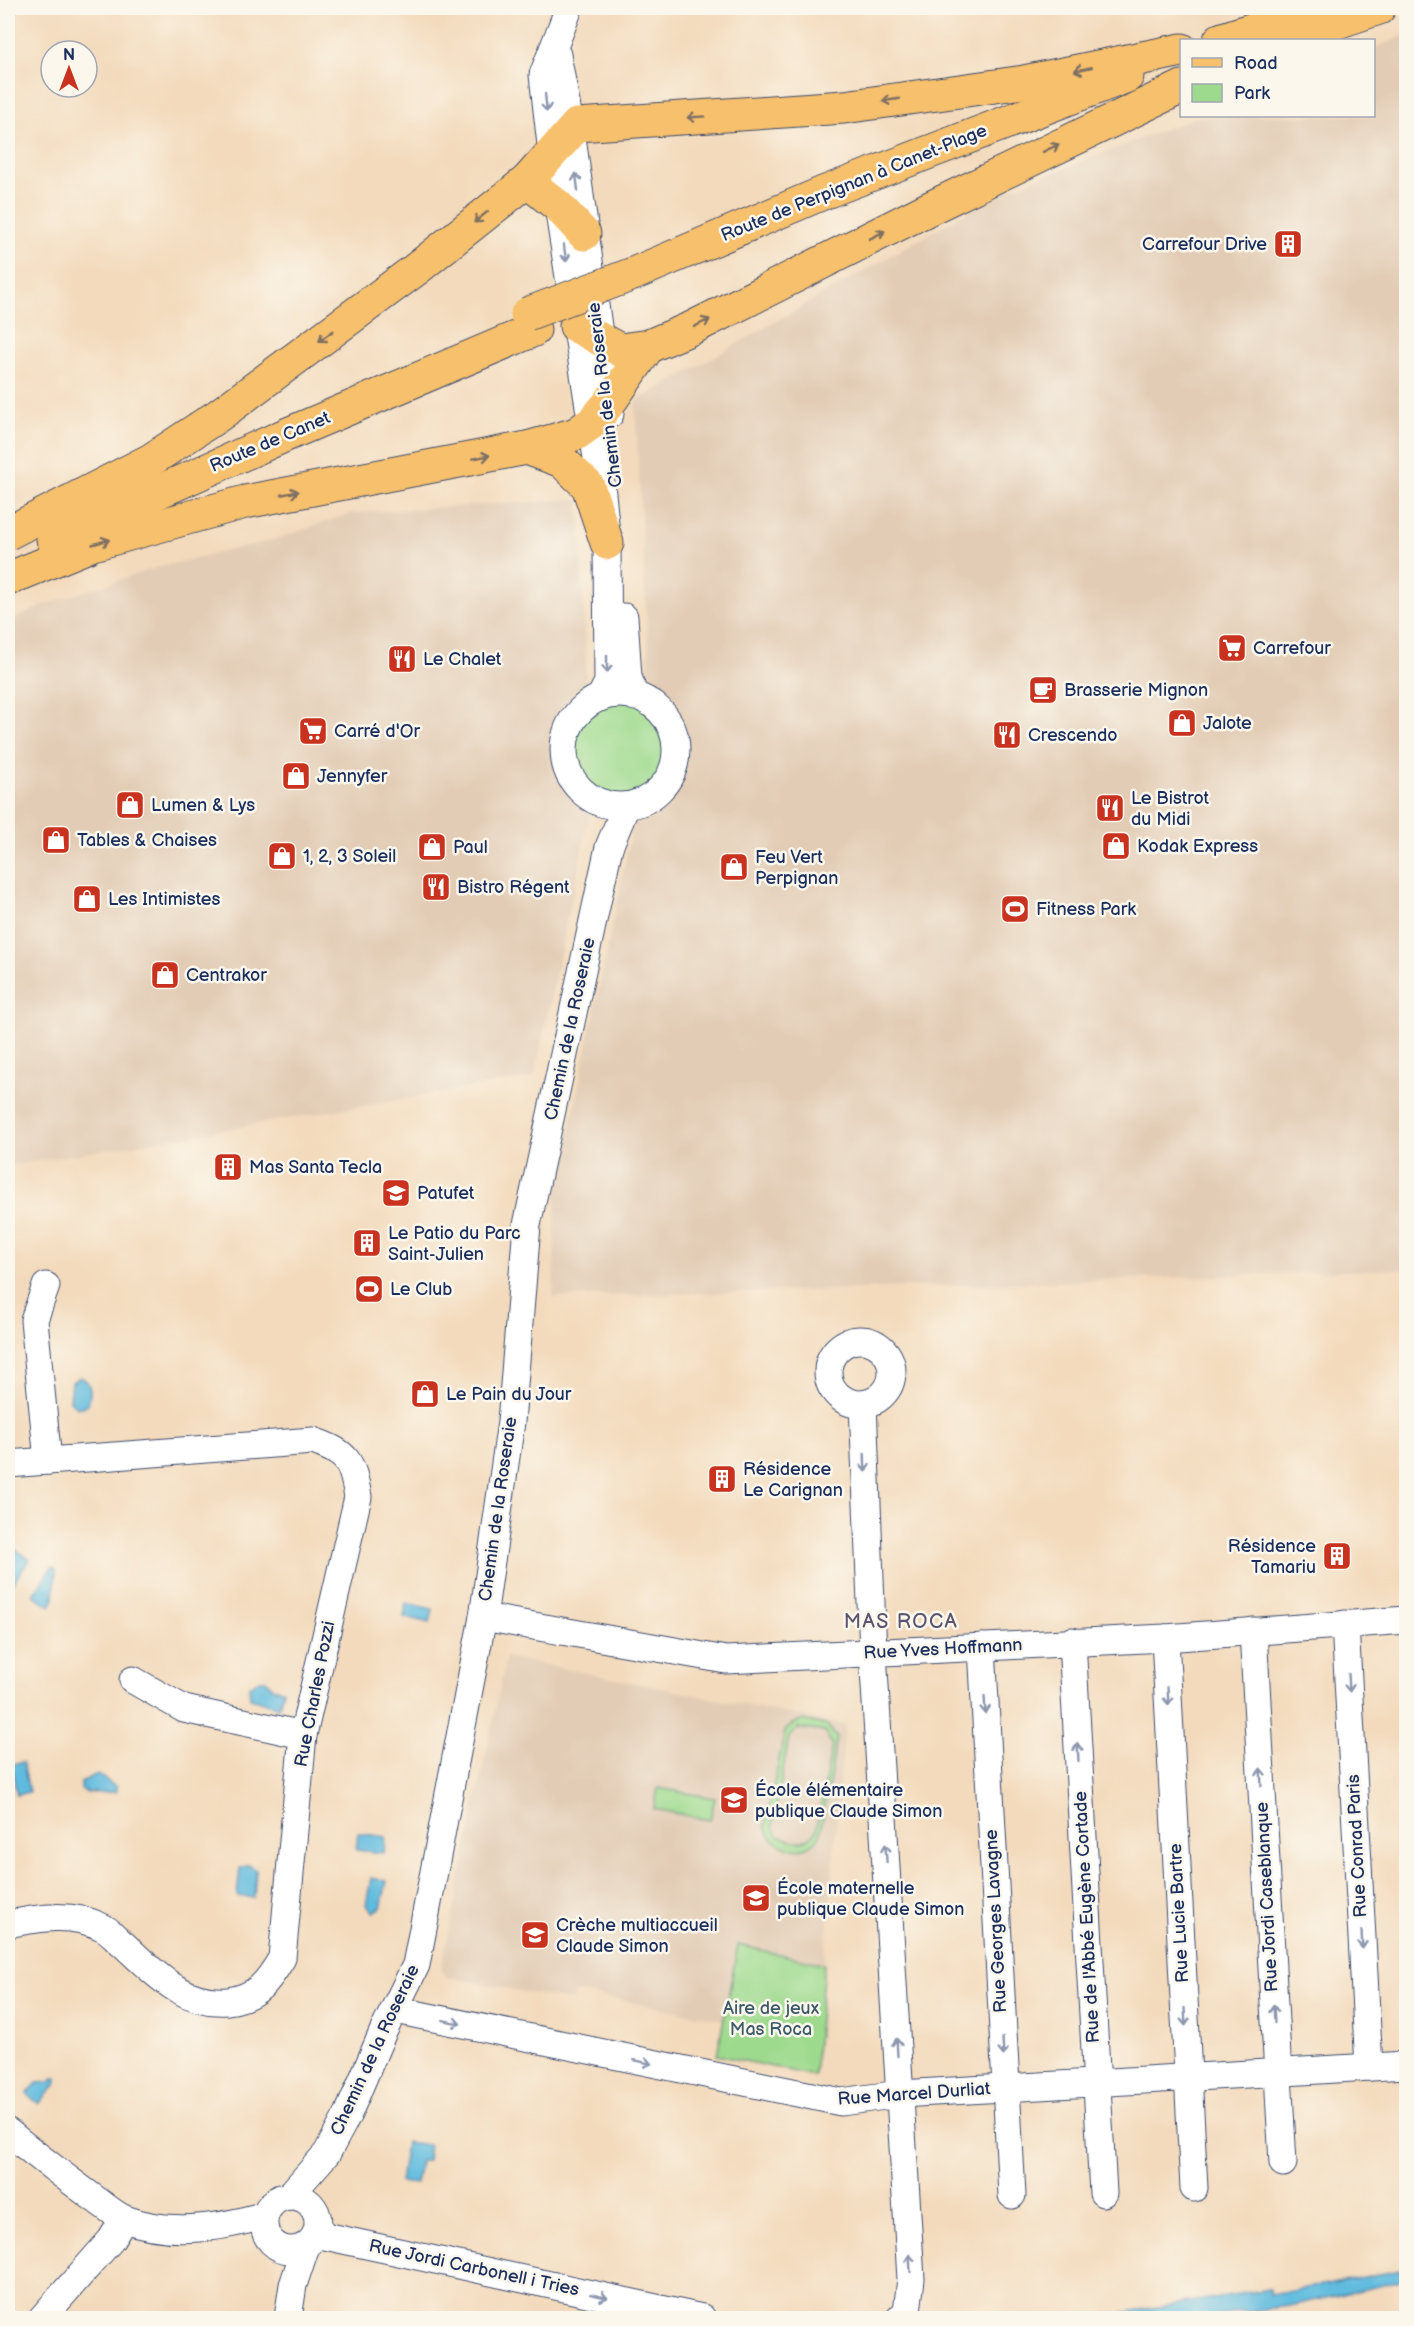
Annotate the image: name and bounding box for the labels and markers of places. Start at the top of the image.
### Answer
building icon: Carrefour Drive [1272,228,1304,260]
place label: Carrefour Drive [1142,234,1267,255]
supermarket icon: Carrefour [1216,632,1248,664]
place label: Carrefour [1253,638,1331,659]
restaurant icon: Le Chalet [386,643,418,675]
place label: Le Chalet [423,649,502,670]
cafe icon: Brasserie Mignon [1027,674,1059,706]
place label: Brasserie Mignon [1064,680,1208,701]
shop icon: Jalote [1166,707,1198,739]
place label: Jalote [1203,713,1252,734]
supermarket icon: Carré d'Or [297,715,329,747]
restaurant icon: Crescendo [991,719,1023,751]
place label: Carré d'Or [334,721,420,742]
place label: Crescendo [1028,725,1117,746]
shop icon: Jennyfer [280,760,312,792]
place label: Jennyfer [317,766,388,787]
place label: Le Bistrot du Midi [1131,788,1209,830]
shop icon: Lumen & Lys [114,789,146,821]
restaurant icon: Le Bistrot du Midi [1094,792,1126,824]
place label: Lumen & Lys [151,795,255,816]
shop icon: Tables & Chaises [40,824,72,856]
place label: Tables & Chaises [77,830,217,851]
shop icon: Kodak Express [1100,830,1132,862]
shop icon: Paul [416,831,448,863]
place label: Kodak Express [1137,836,1258,857]
place label: Paul [453,837,488,858]
shop icon: 1, 2, 3 Soleil [266,840,298,872]
place label: 1, 2, 3 Soleil [303,846,396,867]
place label: Feu Vert Perpignan [755,847,838,889]
shop icon: Feu Vert Perpignan [718,851,750,883]
restaurant icon: Bistro Régent [420,871,452,903]
place label: Bistro Régent [457,877,570,898]
shop icon: Les Intimistes [71,883,103,915]
place label: Les Intimistes [108,889,220,910]
sports icon: Fitness Park [999,893,1031,925]
place label: Fitness Park [1036,899,1136,920]
shop icon: Centrakor [149,959,181,991]
place label: Centrakor [186,965,267,986]
building icon: Mas Santa Tecla [212,1151,244,1183]
place label: Mas Santa Tecla [249,1157,382,1178]
school or university icon: Patufet [380,1177,412,1209]
place label: Patufet [417,1183,475,1204]
place label: Le Patio du Parc Saint-Julien [388,1223,521,1265]
building icon: Le Patio du Parc Saint-Julien [351,1227,383,1259]
sports icon: Le Club [353,1273,385,1305]
place label: Le Club [390,1279,452,1300]
shop icon: Le Pain du Jour [409,1378,441,1410]
place label: Le Pain du Jour [446,1384,572,1405]
place label: Résidence Le Carignan [743,1459,843,1501]
building icon: Résidence Le Carignan [706,1463,738,1495]
place label: Résidence Tamariu [1228,1536,1316,1578]
building icon: Résidence Tamariu [1321,1540,1353,1572]
place label: École élémentaire publique Claude Simon [755,1778,942,1822]
school or university icon: École élémentaire publique Claude Simon [718,1784,750,1816]
place label: École maternelle publique Claude Simon [777,1876,964,1920]
school or university icon: École maternelle publique Claude Simon [740,1882,772,1914]
place label: Crèche multiaccueil Claude Simon [556,1915,718,1957]
school or university icon: Crèche multiaccueil Claude Simon [519,1919,551,1951]

